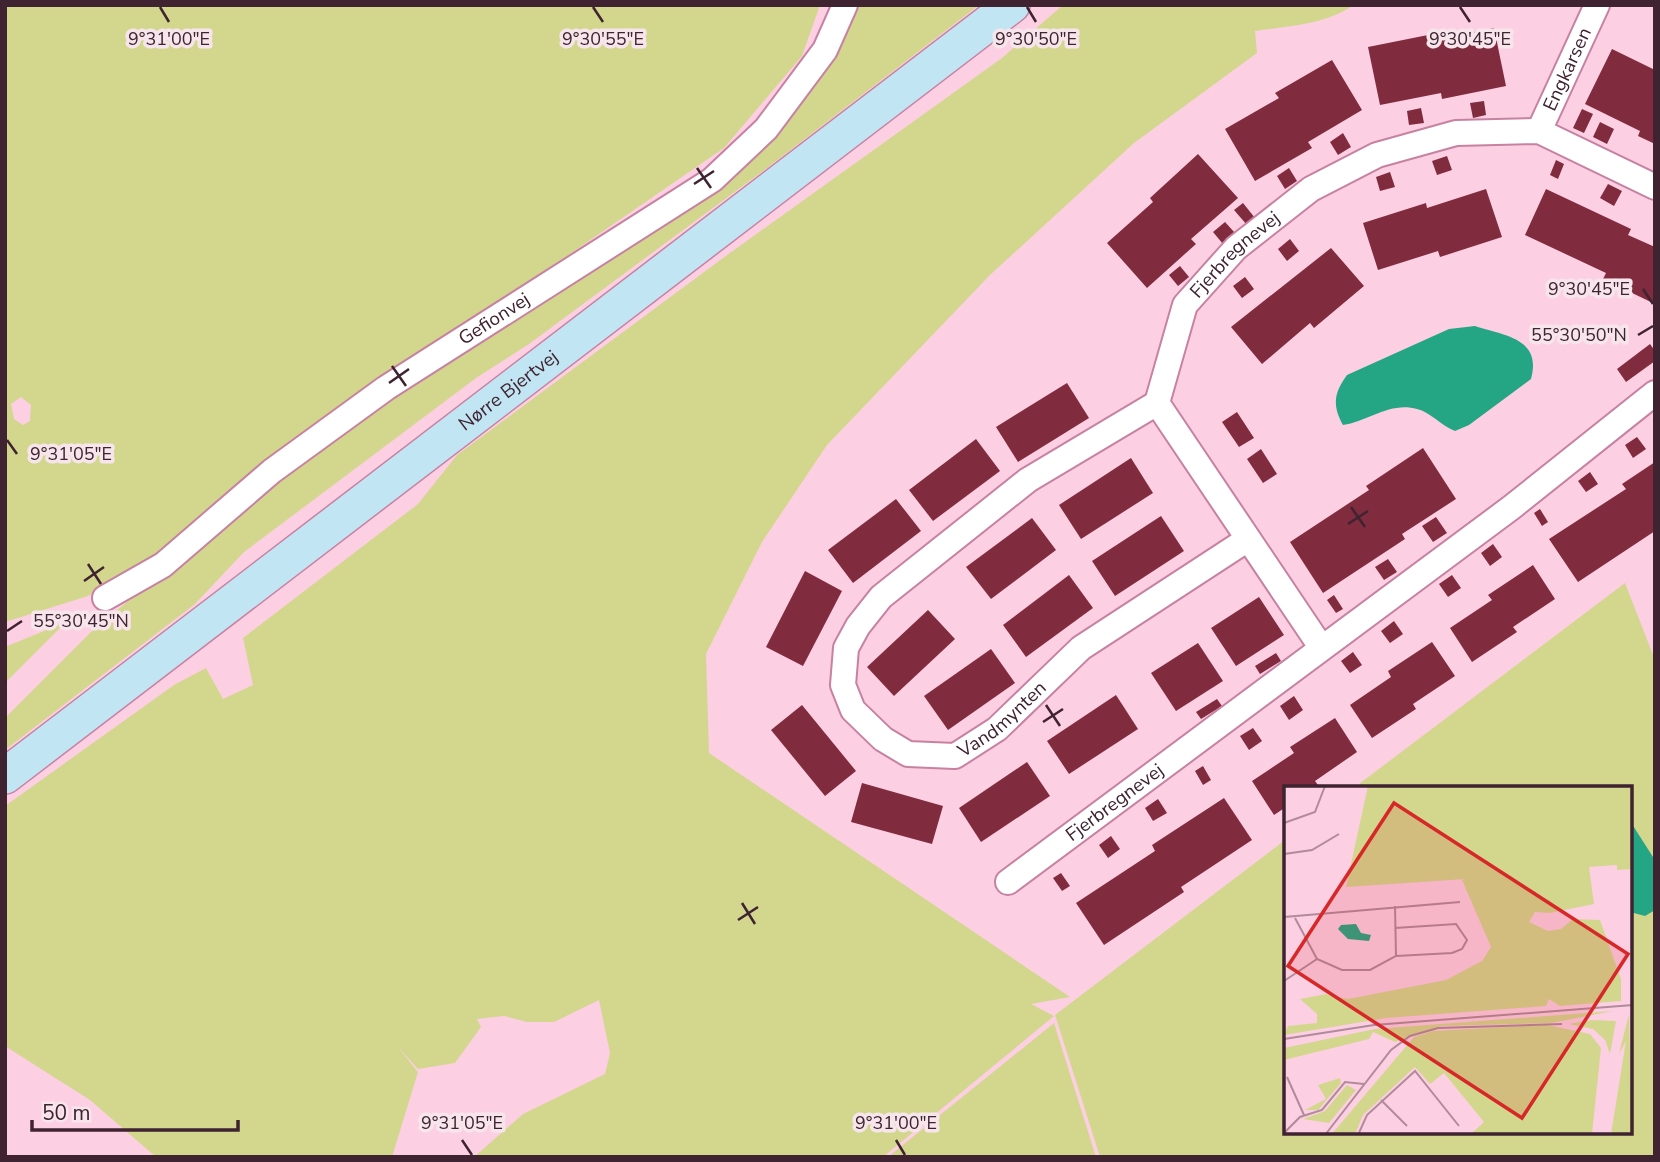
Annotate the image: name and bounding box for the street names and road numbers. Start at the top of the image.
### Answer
street label: Engkarsen [1537,23,1598,115]
street label: Fjerbregnevej [1184,205,1285,304]
street label: Gefionvej [453,286,535,351]
street label: Nørre Bjertvej [453,344,564,437]
street label: Vandmynten [952,675,1052,764]
street label: Fjerbregnevej [1060,758,1169,848]

